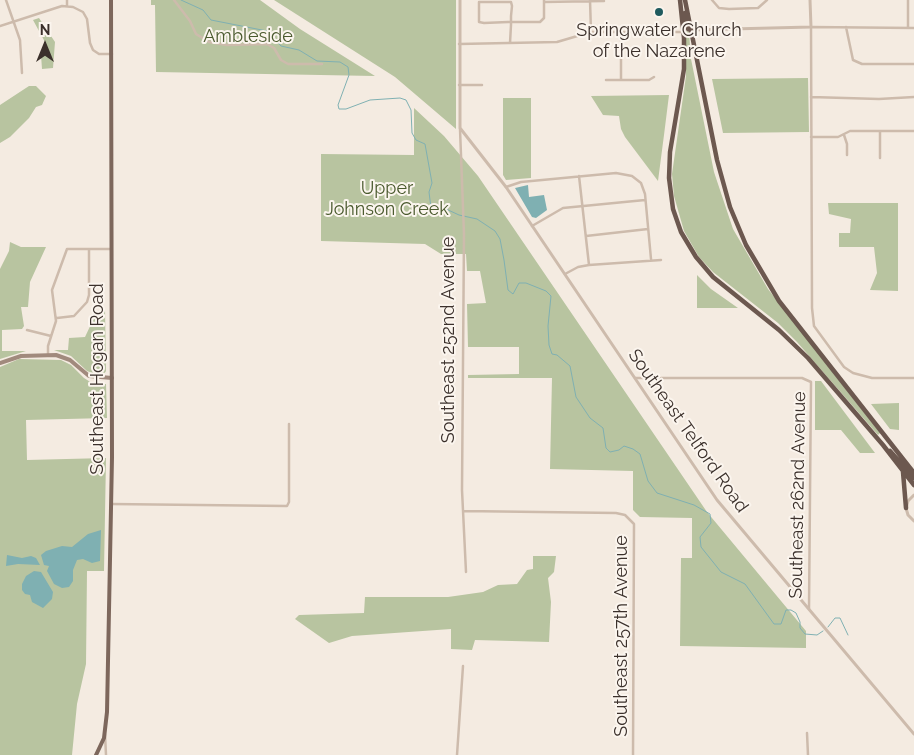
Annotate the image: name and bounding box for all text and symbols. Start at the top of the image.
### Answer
marker: Springwater Church of the Nazarene [653,6,665,18]
north arrow [20,20,70,70]
place label: Springwater Church of the Nazarene [576,20,742,62]
text: N [40,22,50,38]
park label: Ambleside [203,26,293,48]
park label: Upper Johnson Creek [325,178,449,220]
street label: Southeast 252nd Avenue [438,237,460,443]
street label: Southeast Hogan Road [87,283,109,475]
street label: Southeast Telford Road [623,345,753,517]
street label: Southeast 262nd Avenue [785,391,811,599]
street label: Southeast 257th Avenue [611,535,633,737]

